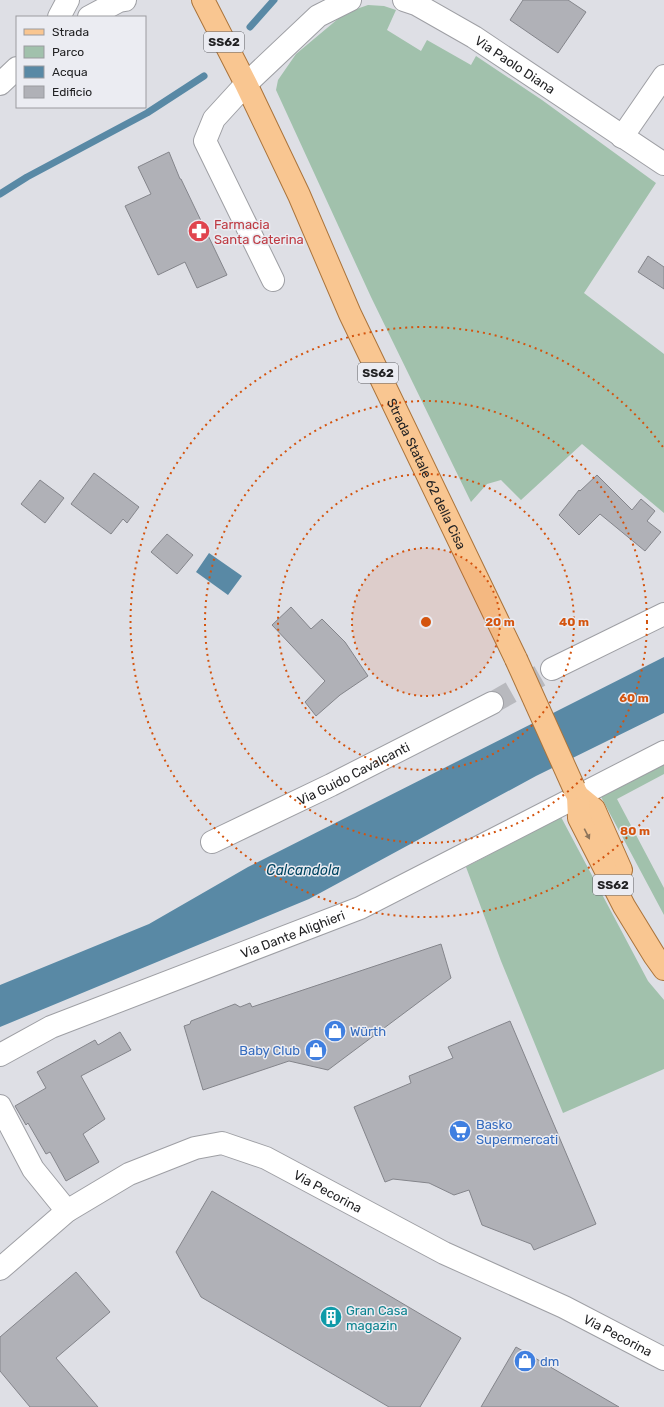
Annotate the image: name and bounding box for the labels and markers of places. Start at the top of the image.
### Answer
place label: Farmacia Santa Caterina [214,217,304,247]
pharmacy icon: Farmacia Santa Caterina [186,218,212,244]
centre of rings [419,615,433,629]
shop icon: Würth [322,1018,348,1044]
place label: Würth [350,1024,386,1039]
shop icon: Baby Club [303,1037,329,1063]
place label: Baby Club [239,1043,300,1058]
place label: Basko Supermercati [476,1117,558,1147]
supermarket icon: Basko Supermercati [447,1118,473,1144]
place label: Gran Casa magazin [346,1303,408,1334]
building icon: Gran Casa magazin [318,1304,344,1330]
shop icon: dm [512,1348,538,1374]
place label: dm [540,1354,559,1369]

